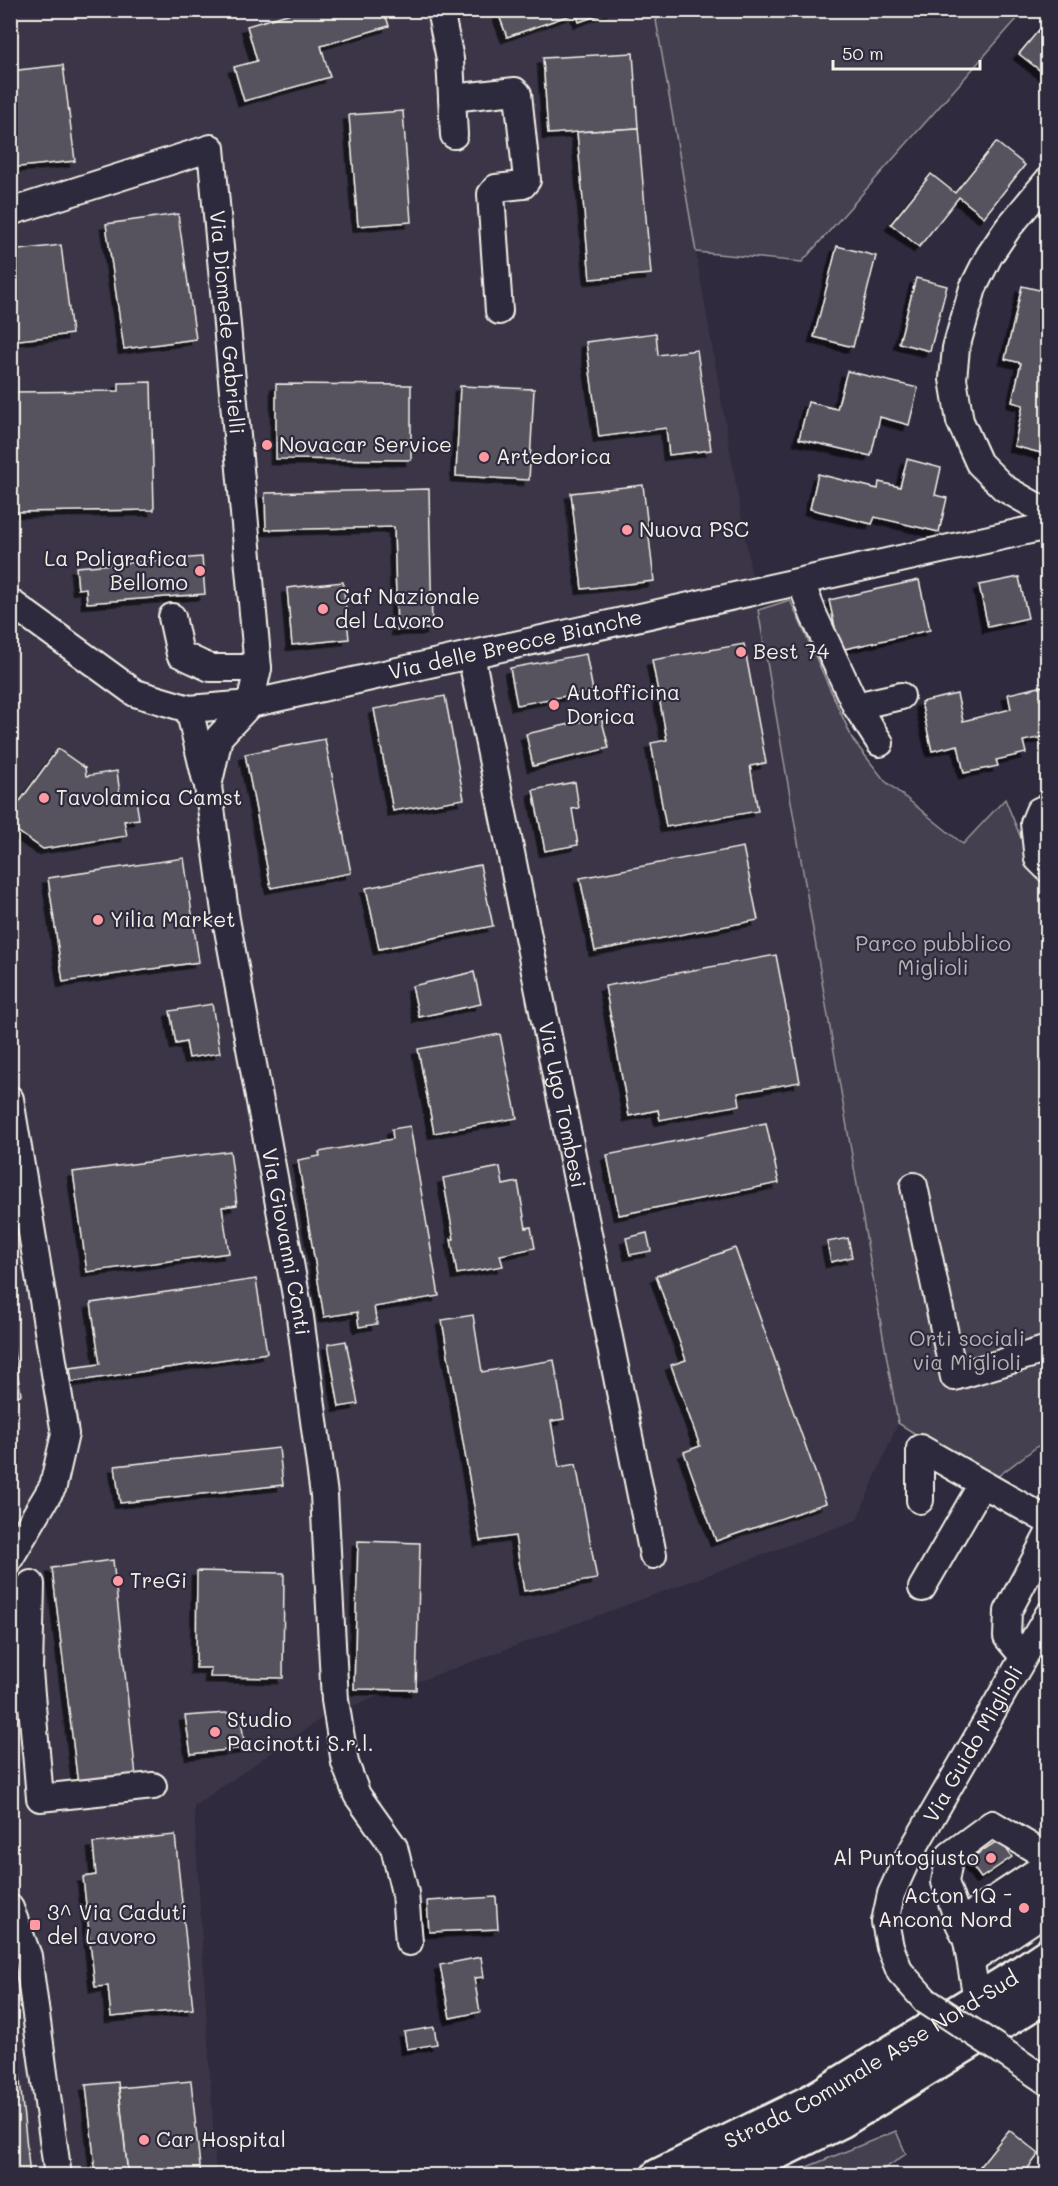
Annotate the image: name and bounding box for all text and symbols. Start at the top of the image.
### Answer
scale bar [833,33,980,71]
text: 50 m [842,41,884,65]
street label: Via Diomede Gabrielli [205,209,252,435]
place label: Novacar Service [279,430,452,457]
marker: Novacar Service [260,438,274,452]
place label: Artedorica [496,442,611,469]
marker: Artedorica [477,450,491,464]
place label: Nuova PSC [639,515,749,542]
marker: Nuova PSC [620,523,634,537]
place label: La Poligrafica Bellomo [44,544,188,595]
marker: La Poligrafica Bellomo [193,564,207,578]
place label: Caf Nazionale del Lavoro [335,582,480,633]
marker: Caf Nazionale del Lavoro [316,602,330,616]
street label: Via delle Brecce Bianche [386,602,644,685]
place label: Best 74 [753,637,830,664]
marker: Best 74 [734,645,748,659]
place label: Autofficina Dorica [566,678,680,729]
marker: Autofficina Dorica [547,698,561,712]
place label: Tavolamica Camst [56,783,242,810]
marker: Tavolamica Camst [37,791,51,805]
place label: Yilia Market [110,905,235,932]
marker: Yilia Market [91,913,105,927]
park label: Parco pubblico Miglioli [855,929,1011,980]
street label: Via Ugo Tombesi [533,1019,593,1190]
street label: Via Giovanni Conti [257,1146,317,1337]
park label: Orti sociali via Miglioli [909,1324,1025,1375]
place label: TreGi [130,1566,187,1593]
marker: TreGi [111,1574,125,1588]
street label: Via Guido Miglioli [916,1660,1028,1827]
place label: Studio Pacinotti S.r.l. [227,1705,374,1756]
marker: Studio Pacinotti S.r.l. [208,1725,222,1739]
place label: Al Puntogiusto [833,1843,979,1870]
marker: Al Puntogiusto [984,1851,998,1865]
place label: Acton 1Q - Ancona Nord [878,1881,1012,1932]
place label: 3^ Via Caduti del Lavoro [47,1898,187,1949]
marker: Acton 1Q - Ancona Nord [1017,1901,1031,1915]
marker: 3^ Via Caduti del Lavoro [28,1918,42,1932]
street label: Strada Comunale Asse Nord-Sud [719,1963,1022,2154]
place label: Car Hospital [156,2125,286,2152]
marker: Car Hospital [137,2133,151,2147]

